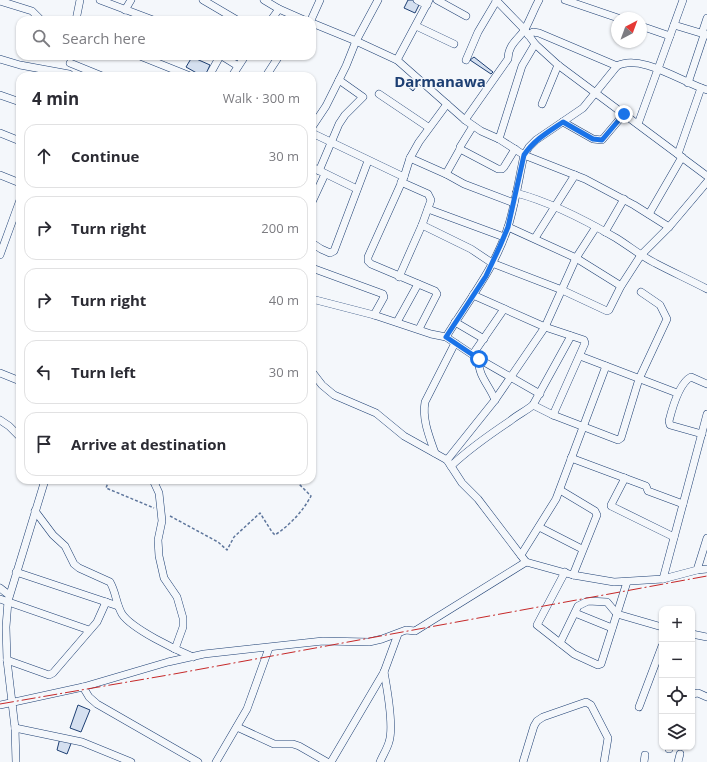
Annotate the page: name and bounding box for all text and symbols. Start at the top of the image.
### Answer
north arrow [611,12,647,48]
search box [16,16,316,60]
icon: search [30,27,52,49]
text: Search here [62,28,146,48]
district label: Darmanawa [394,71,486,91]
text: 4 min [32,87,79,110]
text: Walk · 300 m [223,89,300,107]
route end [615,105,633,123]
icon: ahead [33,145,55,167]
text: Continue [71,146,139,166]
text: 30 m [269,147,299,165]
icon: right [33,217,55,239]
text: Turn right [71,218,146,238]
text: 200 m [261,219,299,237]
icon: right [33,289,55,311]
text: Turn right [71,290,146,310]
text: 40 m [269,291,299,309]
route start [470,350,488,368]
icon: left [33,361,55,383]
text: Turn left [71,362,136,382]
text: 30 m [269,363,299,381]
icon: arrive [33,433,55,455]
text: Arrive at destination [71,434,226,454]
map controls [659,606,695,750]
button: + [659,606,695,642]
button: − [659,642,695,678]
button: locate [659,678,695,714]
button: layers [659,714,695,750]

